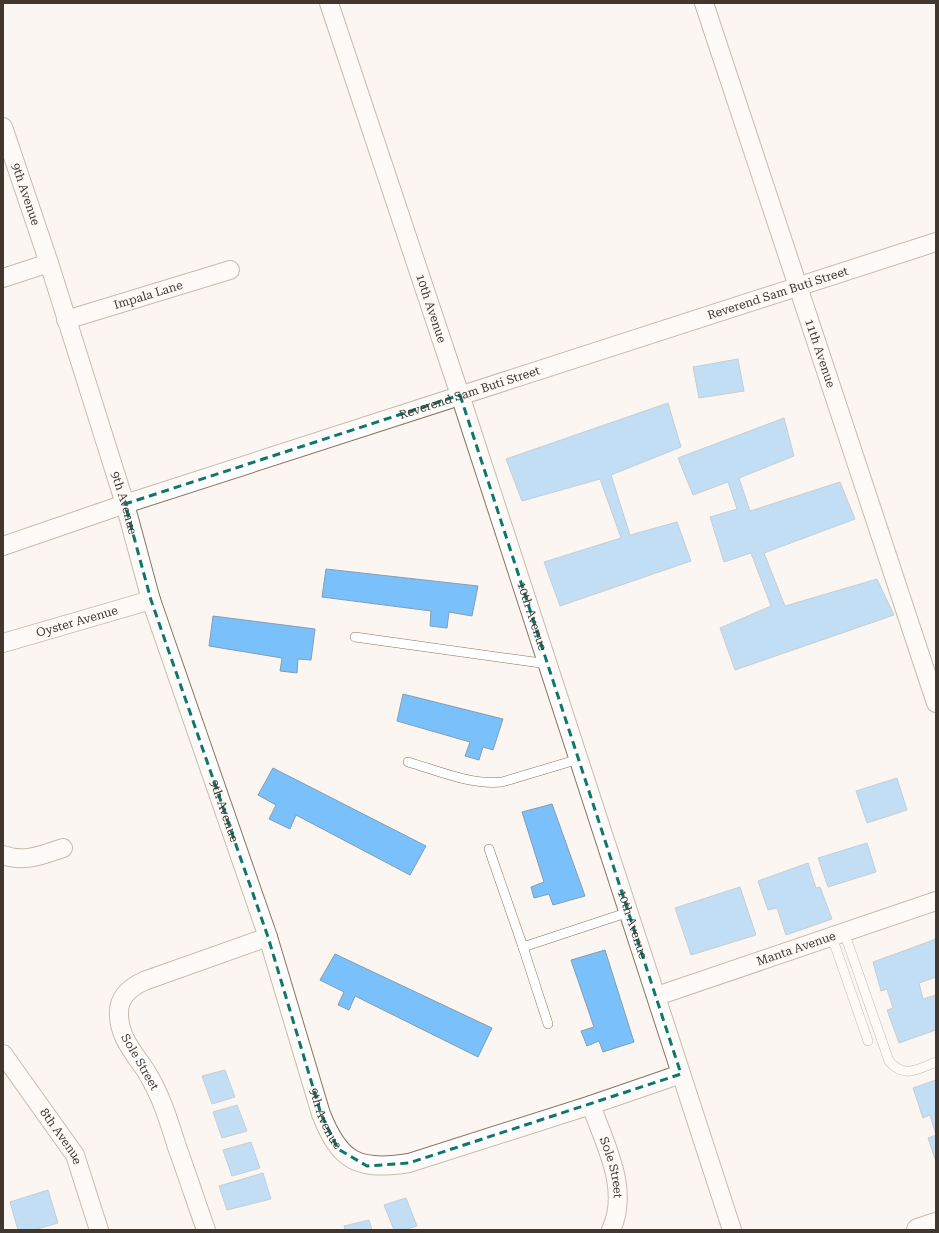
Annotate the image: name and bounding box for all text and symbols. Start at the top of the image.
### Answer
street label: 9th Avenue [9,161,43,228]
street label: Reverend Sam Buti Street [706,264,850,322]
street label: 10th Avenue [413,272,449,345]
street label: Impala Lane [112,278,185,312]
street label: 11th Avenue [802,317,838,390]
street label: Reverend Sam Buti Street [397,363,542,422]
street label: 9th Avenue [108,470,140,536]
street label: 10th Avenue [514,580,550,653]
street label: Oyster Avenue [35,603,120,640]
street label: 9th Avenue [207,778,242,844]
street label: 10th Avenue [615,888,650,961]
street label: Manta Avenue [755,929,838,969]
street label: Sole Street [118,1031,162,1093]
street label: 9th Avenue [307,1086,345,1152]
street label: 8th Avenue [37,1106,85,1167]
street label: Sole Street [597,1135,625,1199]

